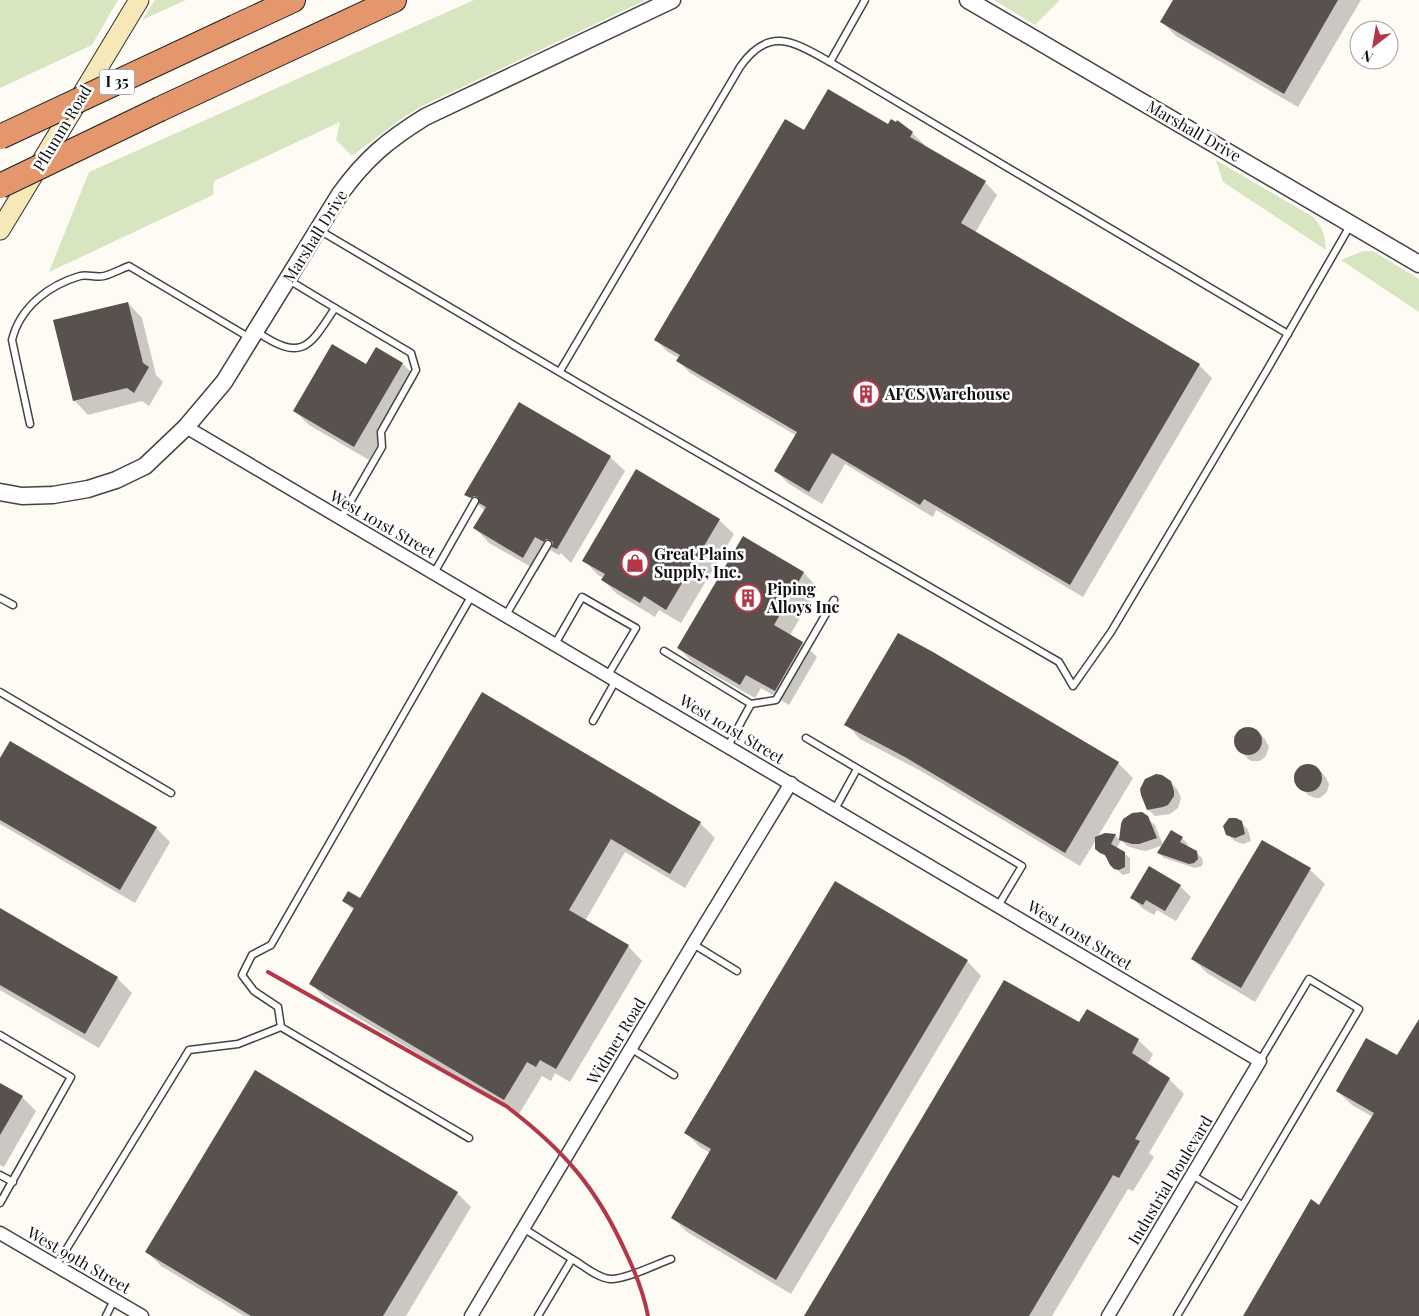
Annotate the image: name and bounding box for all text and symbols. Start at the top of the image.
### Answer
north arrow [1349,20,1399,70]
text: N [1358,46,1376,67]
road number: I 35 [100,70,134,94]
street label: Pflumm Road [28,81,96,175]
street label: Marshall Drive [1143,95,1245,166]
street label: Marshall Drive [278,185,352,286]
building icon: AFCS Warehouse [851,379,881,409]
place label: AFCS Warehouse [884,383,1010,404]
street label: West 101st Street [326,484,440,563]
place label: Great Plains Supply, Inc. [654,543,744,582]
shop icon: Great Plains Supply, Inc. [620,548,650,578]
place label: Piping Alloys Inc [766,578,839,617]
building icon: Piping Alloys Inc [733,583,763,613]
street label: West 101st Street [675,688,789,768]
street label: West 101st Street [1023,894,1137,974]
street label: Widmer Road [581,994,650,1089]
street label: Industrial Boulevard [1123,1111,1216,1248]
street label: West 99th Street [23,1221,135,1298]

